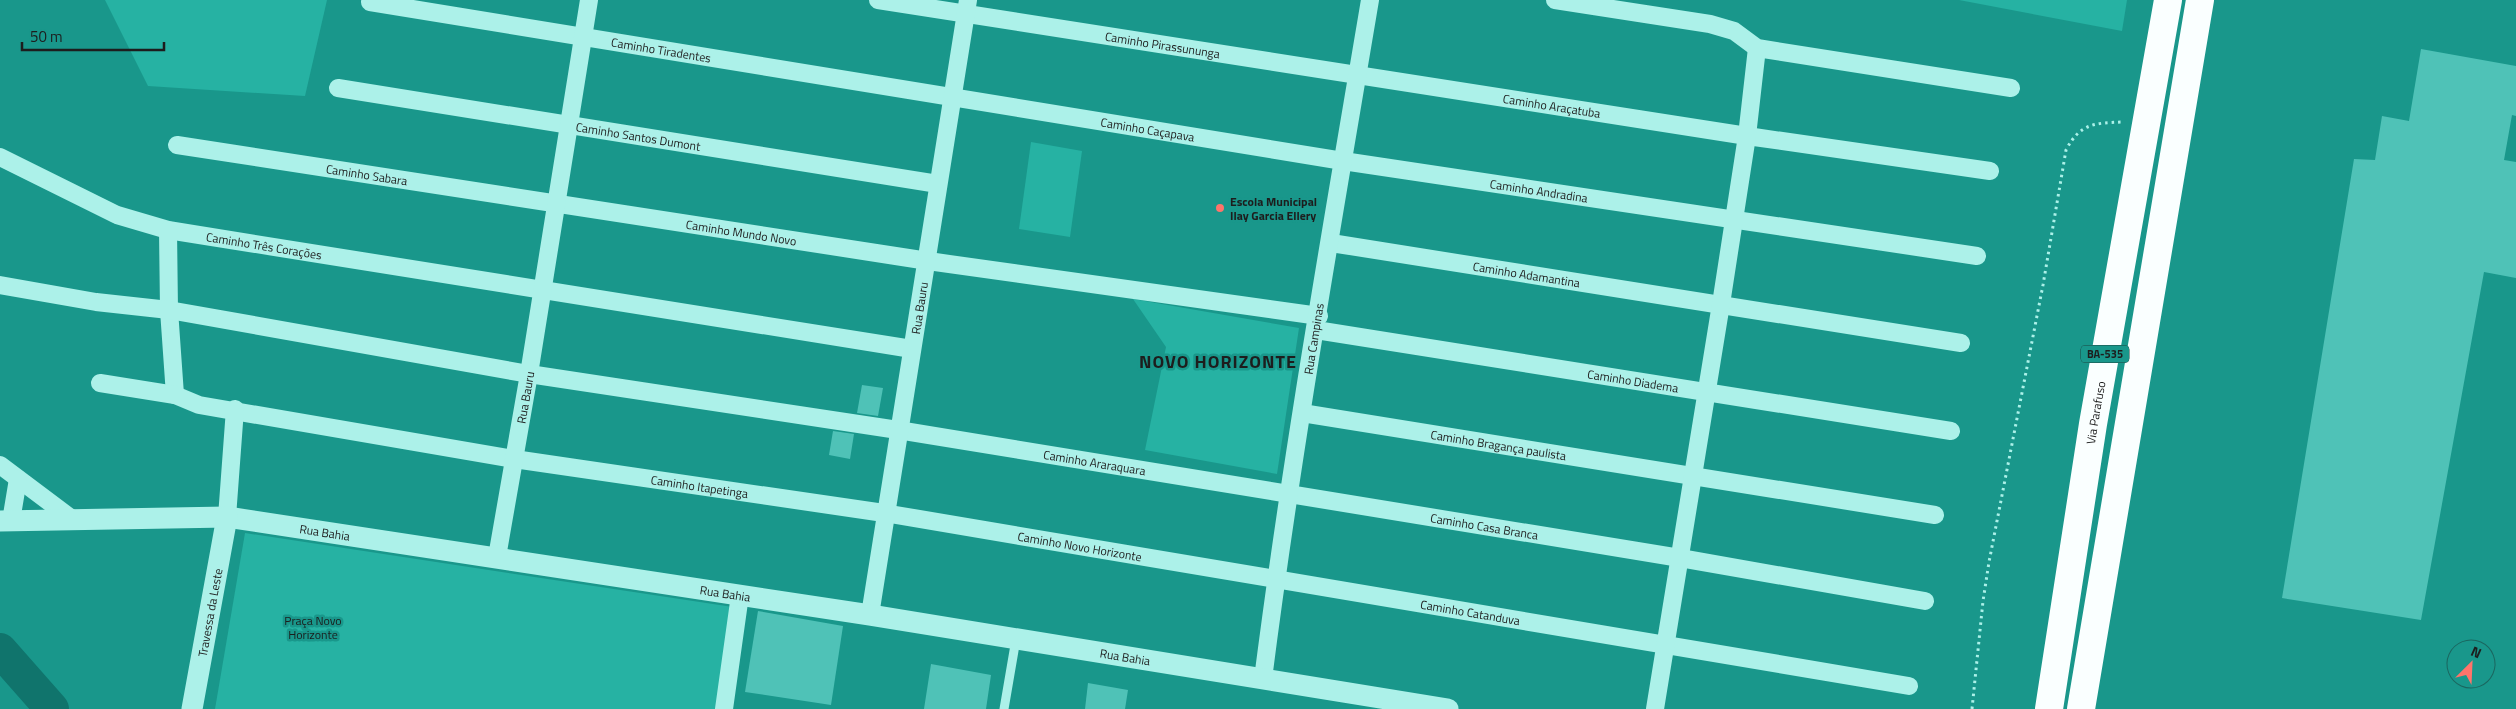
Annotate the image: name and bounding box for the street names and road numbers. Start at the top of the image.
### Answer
street label: Caminho Pirassununga [1104,26,1221,63]
street label: Caminho Tiradentes [610,32,713,67]
street label: Caminho Araçatuba [1502,88,1602,122]
street label: Caminho Caçapava [1099,112,1196,146]
street label: Caminho Santos Dumont [574,117,703,155]
street label: Caminho Sabara [325,159,409,190]
street label: Caminho Andradina [1489,174,1589,207]
street label: Caminho Mundo Novo [685,214,798,250]
street label: Caminho Três Corações [205,227,324,264]
street label: Caminho Adamantina [1472,256,1582,292]
street label: Rua Bauru [905,280,932,335]
street label: Rua Campinas [1298,301,1328,376]
road number: BA-535 [2081,346,2129,362]
street label: Caminho Diadema [1586,364,1680,397]
street label: Rua Bauru [511,370,539,425]
street label: Via Parafuso [2081,379,2110,446]
street label: Caminho Bragança paulista [1429,424,1568,465]
street label: Caminho Araraquara [1042,444,1147,480]
street label: Caminho Itapetinga [650,470,749,503]
street label: Caminho Casa Branca [1429,508,1540,544]
street label: Rua Bahia [298,519,351,545]
street label: Caminho Novo Horizonte [1016,526,1143,566]
street label: Travessa da Leste [192,567,227,658]
street label: Rua Bahia [699,580,752,606]
street label: Caminho Catanduva [1419,594,1522,630]
street label: Rua Bahia [1099,643,1152,670]

